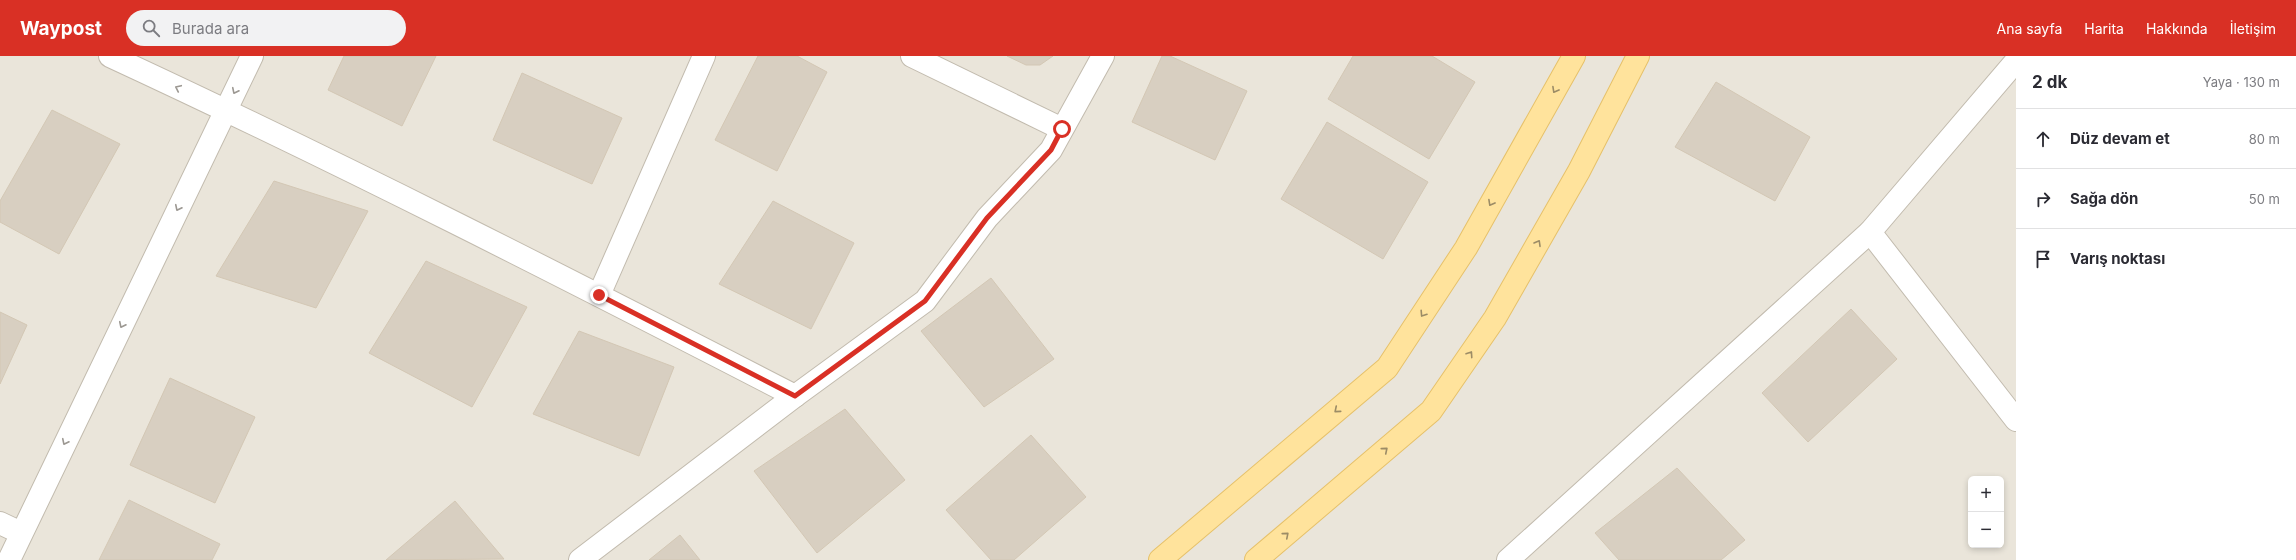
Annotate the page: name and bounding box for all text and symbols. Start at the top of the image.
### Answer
search box [126,10,406,46]
text: Waypost [20,17,102,40]
icon: search [140,17,162,39]
text: Burada ara [172,19,249,38]
text: Ana sayfa [1997,20,2062,37]
text: Harita [2084,20,2124,37]
text: Hakkında [2146,20,2208,37]
text: İletişim [2230,20,2276,37]
text: 2 dk [2032,72,2067,92]
text: Yaya · 130 m [2203,74,2280,90]
one-way arrow [174,84,181,92]
one-way arrow [1552,86,1559,93]
one-way arrow [232,87,240,94]
route start [1053,120,1071,138]
icon: ahead [2032,128,2054,150]
text: Düz devam et [2070,129,2170,148]
text: 80 m [2249,131,2280,147]
icon: right [2032,188,2054,210]
text: Sağa dön [2070,189,2138,208]
text: 50 m [2249,191,2280,207]
one-way arrow [1489,199,1496,206]
one-way arrow [175,204,183,211]
one-way arrow [1533,240,1540,247]
icon: arrive [2032,248,2054,270]
text: Varış noktası [2070,249,2165,268]
route end [590,286,608,304]
one-way arrow [1420,310,1428,317]
one-way arrow [119,321,127,328]
one-way arrow [1465,351,1473,358]
one-way arrow [1335,406,1342,413]
one-way arrow [62,438,70,445]
one-way arrow [1380,448,1387,455]
map controls [1968,476,2004,548]
button: + [1968,476,2004,512]
button: − [1968,512,2004,548]
one-way arrow [1281,532,1288,539]

